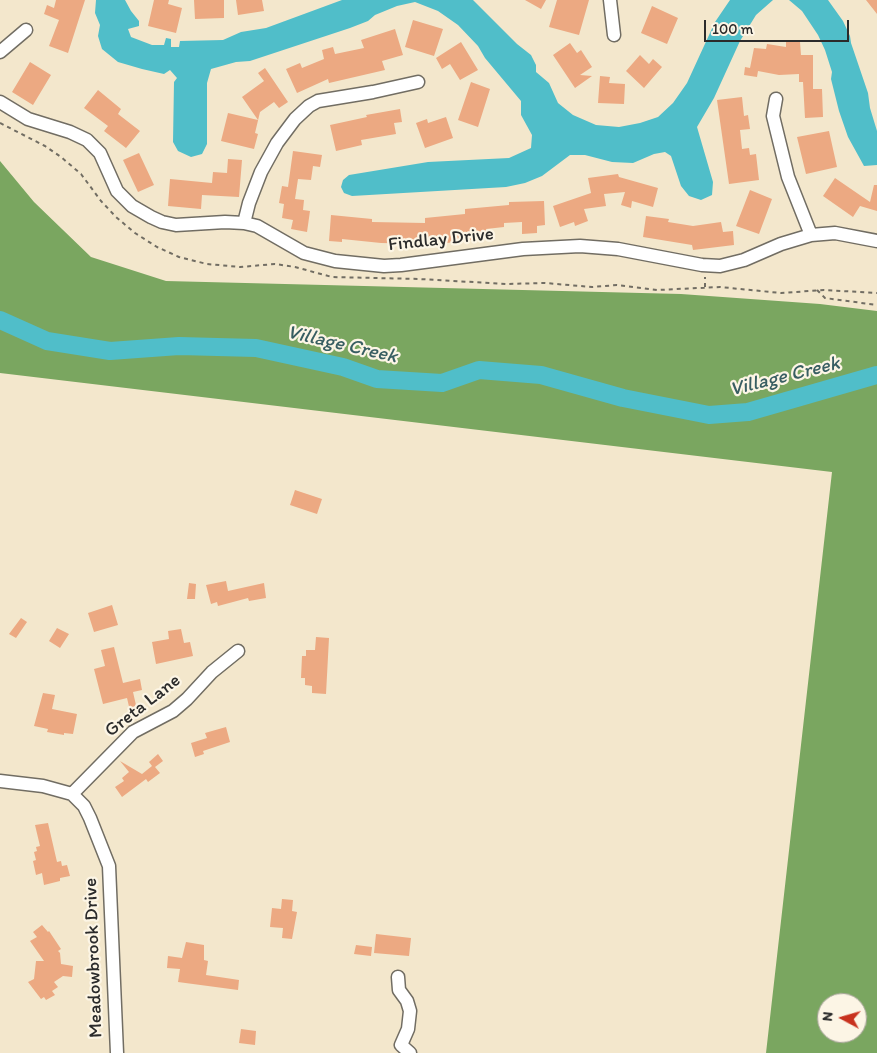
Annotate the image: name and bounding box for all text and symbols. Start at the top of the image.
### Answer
scale bar [707,10,852,42]
text: 100 m [712,20,753,38]
street label: Findlay Drive [387,223,495,257]
water label: Village Creek [285,321,399,369]
water label: Village Creek [728,352,842,402]
street label: Greta Lane [101,669,185,743]
street label: Meadowbrook Drive [80,878,108,1038]
north arrow [817,993,867,1043]
text: N [819,1011,837,1022]

